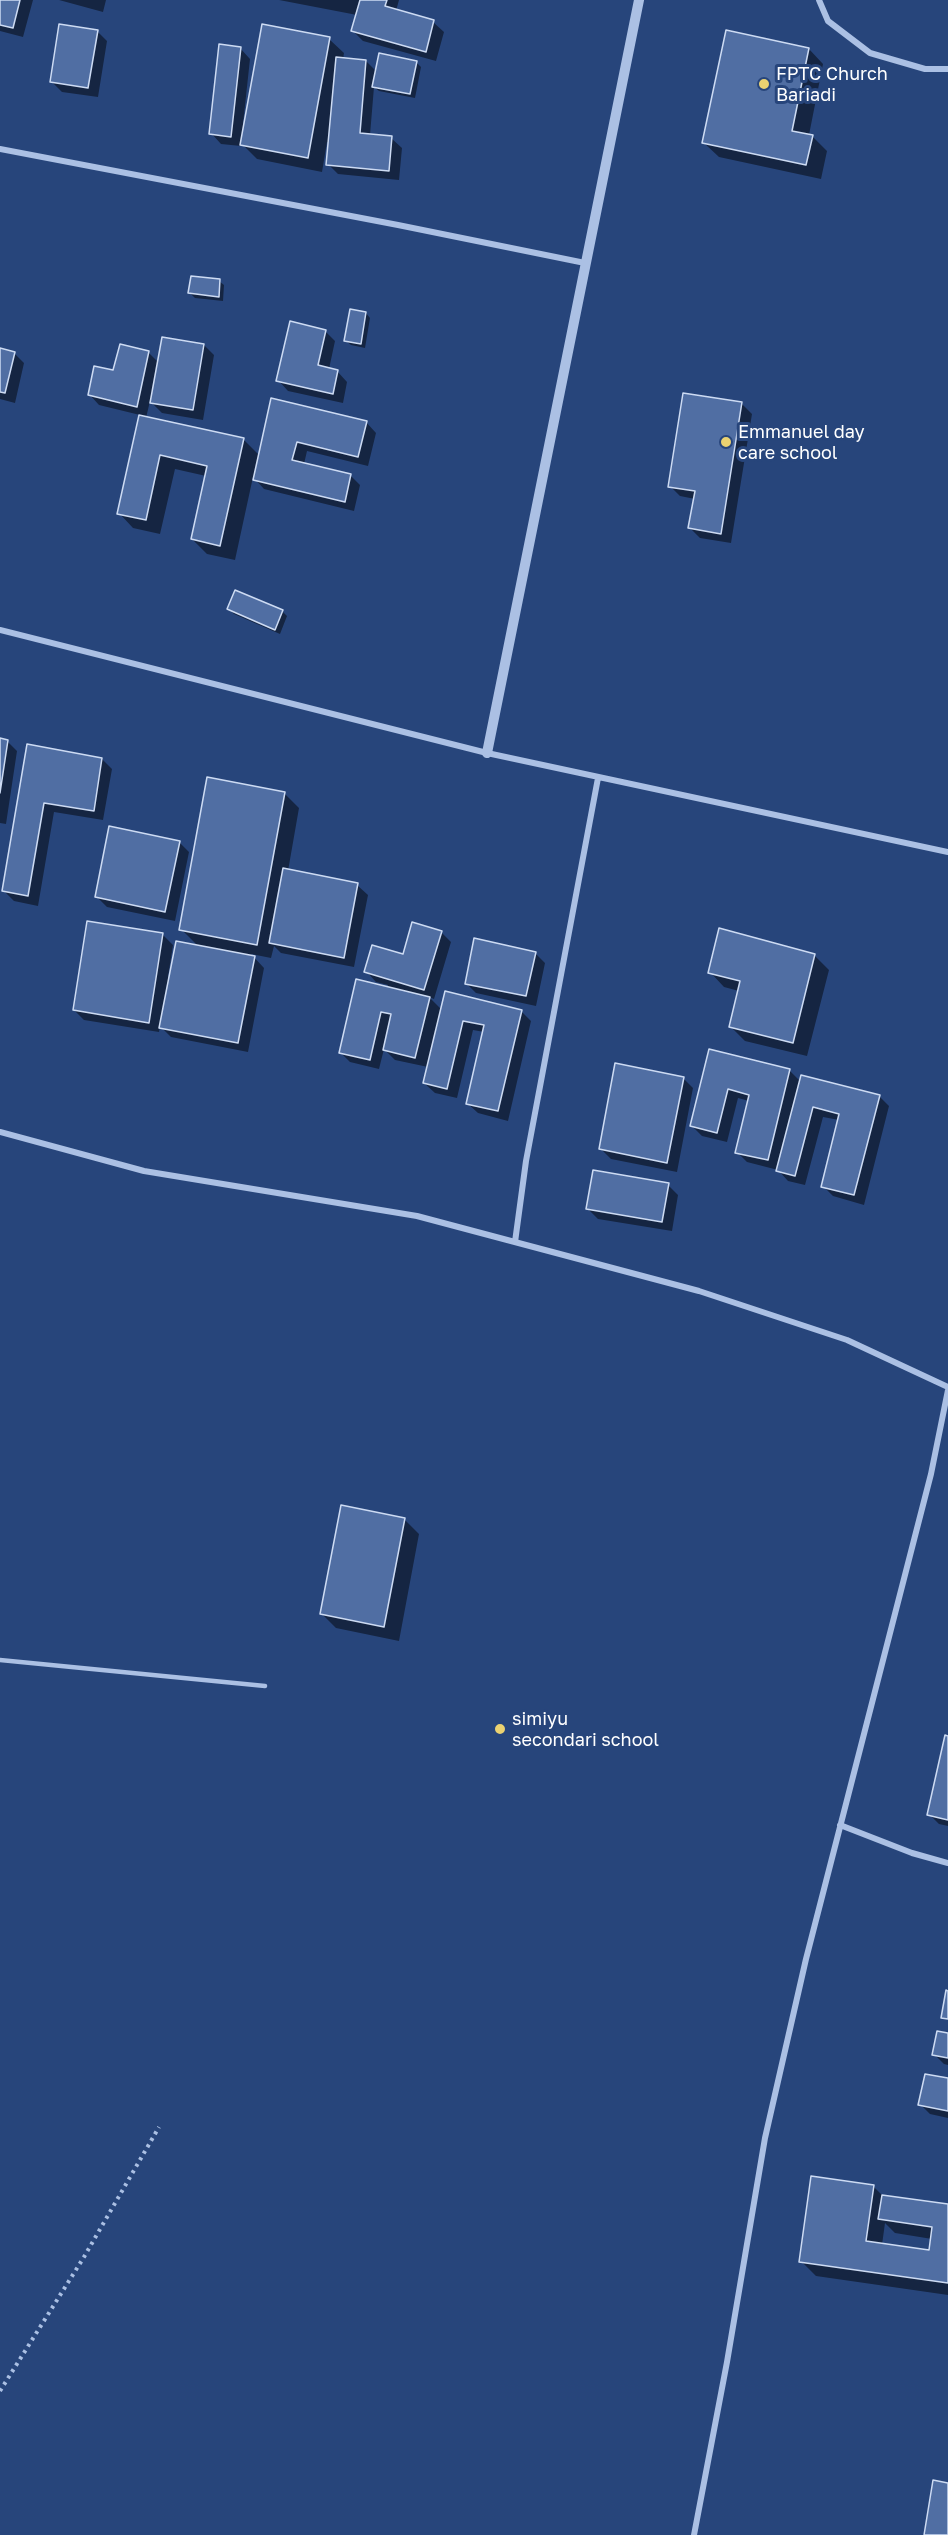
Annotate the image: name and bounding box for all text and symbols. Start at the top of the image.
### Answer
place label: FPTC Church Bariadi [776,63,888,106]
marker: FPTC Church Bariadi [757,77,771,91]
place label: Emmanuel day care school [738,421,865,464]
marker: Emmanuel day care school [719,435,733,449]
place label: simiyu secondari school [512,1708,659,1750]
marker: simiyu secondari school [493,1722,507,1736]

